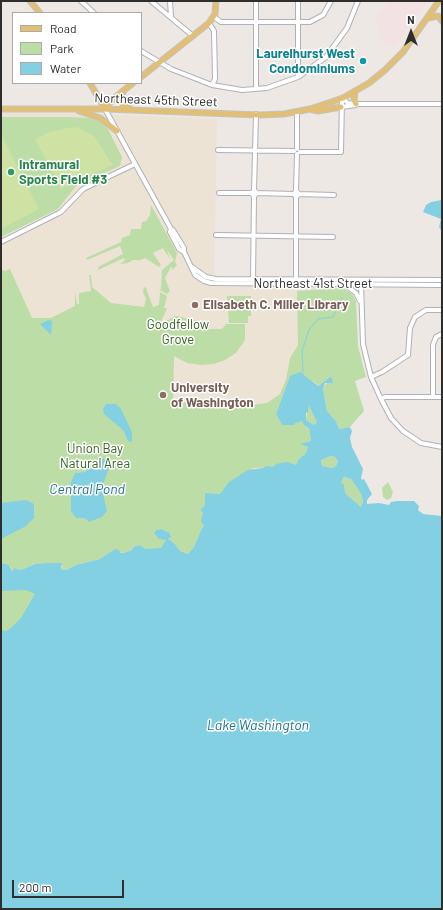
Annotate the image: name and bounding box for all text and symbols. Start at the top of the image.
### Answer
legend [12,12,142,84]
north arrow [391,12,431,52]
text: N [407,13,415,26]
text: Road [50,21,77,35]
text: Park [50,41,74,55]
place label: Laurelhurst West Condominiums [256,46,355,77]
marker: Laurelhurst West Condominiums [358,56,368,66]
text: Water [50,61,81,75]
street label: Northeast 45th Street [94,90,218,110]
place label: Intramural Sports Field #3 [19,157,107,188]
marker: Intramural Sports Field #3 [6,167,16,177]
street label: Northeast 41st Street [253,276,373,292]
place label: Elisabeth C. Miller Library [203,297,349,313]
marker: Elisabeth C. Miller Library [190,300,200,310]
park label: Goodfellow Grove [147,317,209,348]
place label: University of Washington [171,380,254,411]
marker: University of Washington [158,390,168,400]
park label: Union Bay Natural Area [60,441,130,472]
water label: Central Pond [49,481,125,497]
water label: Lake Washington [207,717,309,733]
scale bar [14,872,126,898]
text: 200 m [19,880,51,894]

